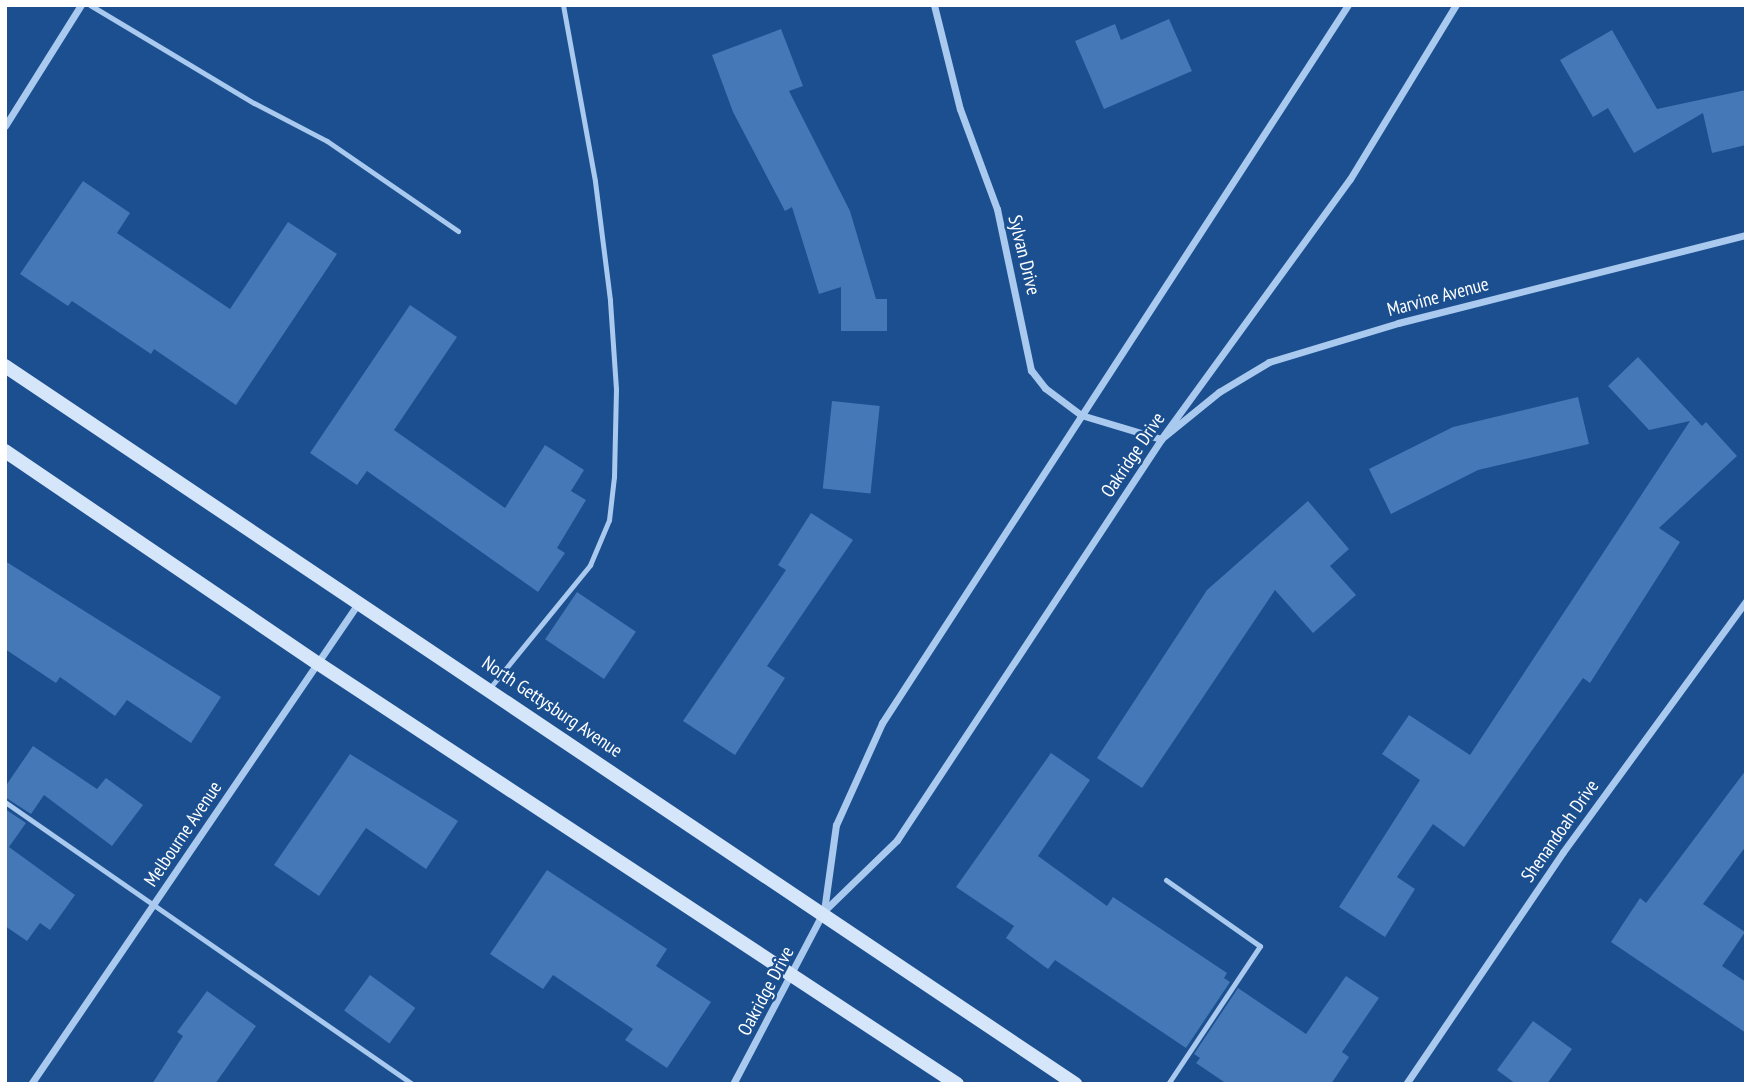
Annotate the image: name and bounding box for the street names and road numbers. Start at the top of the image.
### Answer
street label: Sylvan Drive [1003,213,1045,297]
street label: Marvine Avenue [1384,272,1492,322]
street label: Oakridge Drive [1096,408,1170,502]
street label: North Gettysburg Avenue [477,651,627,763]
street label: Shenandoah Drive [1516,775,1604,887]
street label: Melbourne Avenue [139,777,227,891]
street label: Oakridge Drive [733,943,799,1039]

